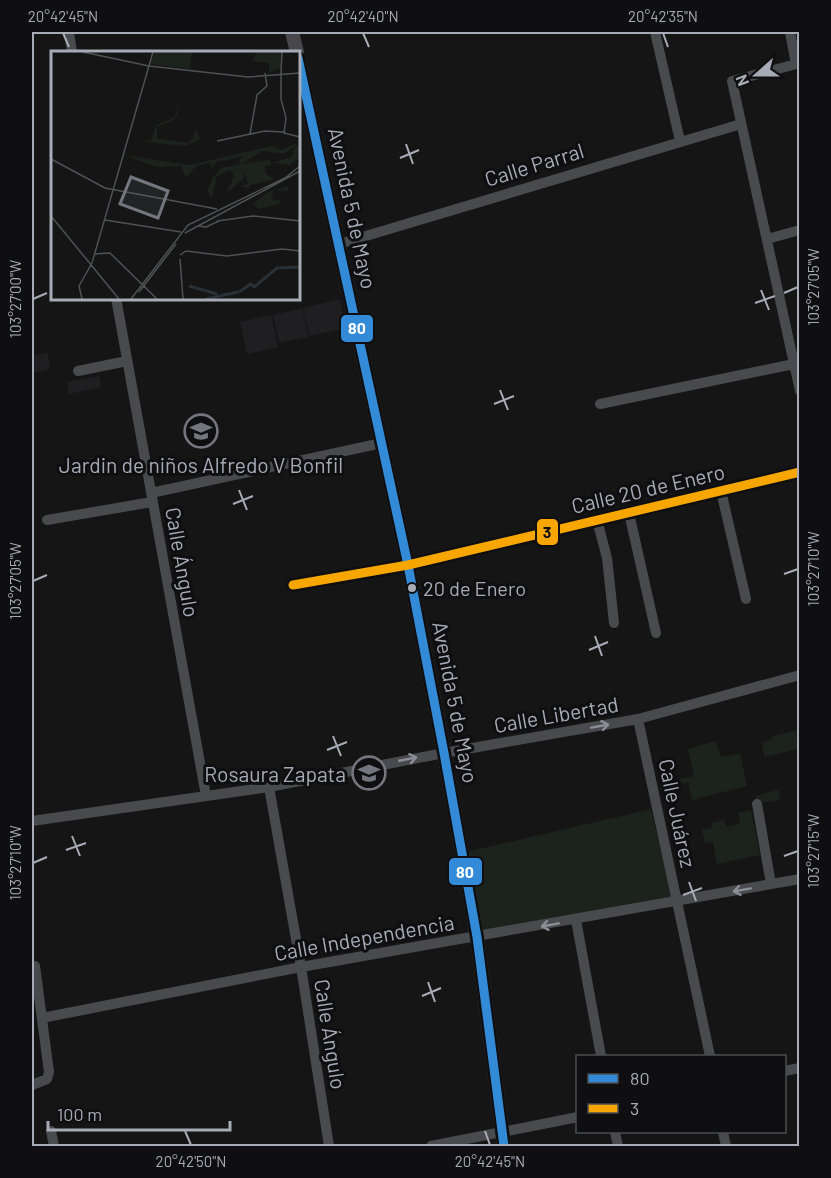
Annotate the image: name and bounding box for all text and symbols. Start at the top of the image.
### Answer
text: 20°42'45"N [28,7,98,25]
text: 20°42'40"N [327,7,399,25]
text: 20°42'35"N [628,7,698,25]
north arrow [726,45,786,105]
inset map [51,51,300,300]
text: N [731,72,752,89]
street label: Avenida 5 de Mayo [324,125,382,291]
street label: Calle Parral [481,137,587,191]
text: 103°27'05"W [804,248,822,326]
text: 103°27'00"W [6,260,24,338]
line badge: 80 [340,314,374,343]
text: 80 [348,318,366,337]
school or university icon: Jardin de niños Alfredo V Bonfil [183,413,219,449]
place label: Jardin de niños Alfredo V Bonfil [59,452,343,477]
street label: Calle 20 de Enero [569,458,727,518]
street label: Calle Ángulo [161,505,205,619]
line badge: 3 [536,518,559,546]
text: 3 [543,522,551,541]
text: 103°27'10"W [804,531,822,607]
text: 103°27'05"W [6,542,24,620]
place label: 20 de Enero [423,576,526,600]
marker: 20 de Enero [406,582,418,594]
street label: Avenida 5 de Mayo [428,619,484,785]
street label: Calle Libertad [492,691,620,737]
one-way arrow [590,720,610,731]
one-way arrow [398,753,418,764]
school or university icon: Rosaura Zapata [351,755,387,791]
street label: Calle Juárez [654,756,702,870]
place label: Rosaura Zapata [204,761,346,786]
text: 103°27'15"W [804,814,822,888]
text: 103°27'10"W [6,825,24,901]
line badge: 80 [448,857,483,886]
text: 80 [456,862,474,881]
one-way arrow [733,885,752,896]
street label: Calle Independencia [272,909,456,965]
one-way arrow [541,919,560,930]
street label: Calle Ángulo [310,977,352,1091]
legend [576,1055,786,1133]
text: 80 [630,1067,650,1089]
scale bar [48,1094,230,1132]
text: 3 [630,1097,639,1119]
text: 100 m [57,1103,102,1125]
text: 20°42'50"N [156,1152,226,1170]
text: 20°42'45"N [455,1152,525,1170]

